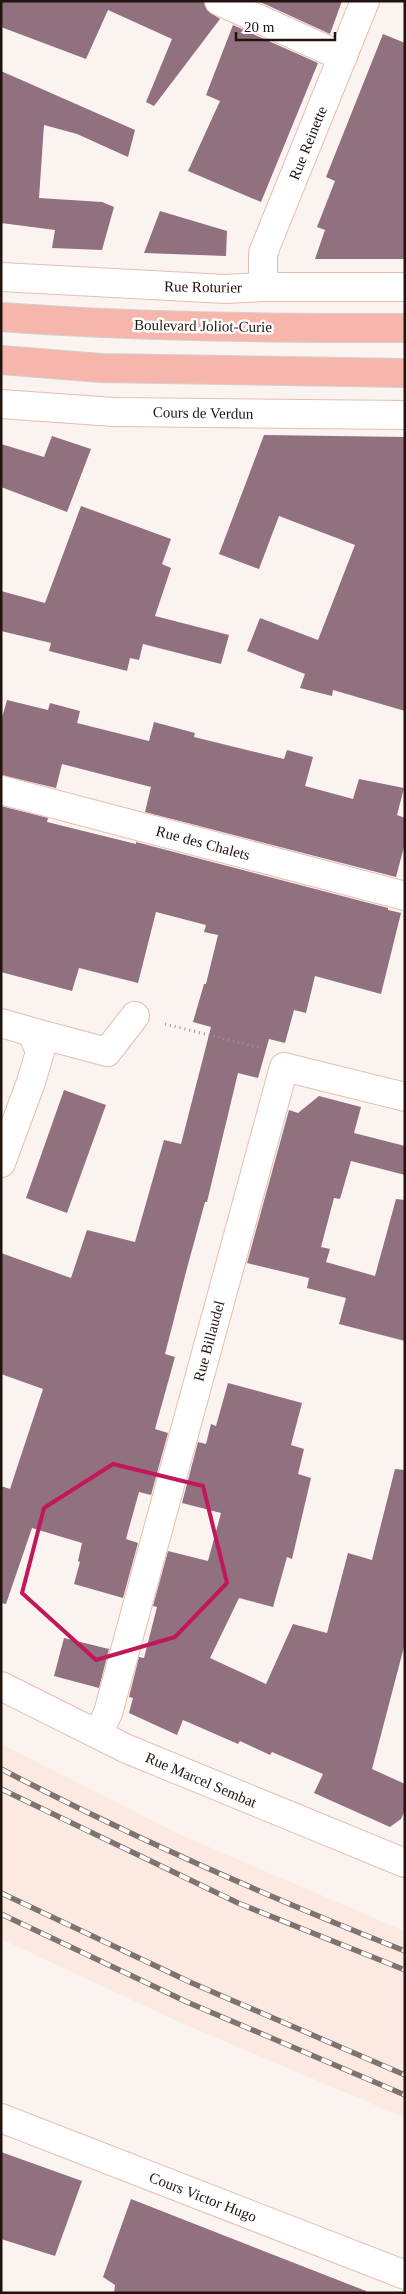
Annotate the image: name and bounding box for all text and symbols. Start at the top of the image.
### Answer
scale bar [236,10,335,42]
text: 20 m [244,19,275,35]
street label: Rue Reinette [286,104,330,182]
street label: Rue Roturier [164,278,242,296]
street label: Boulevard Joliot-Curie [134,317,272,335]
street label: Cours de Verdun [153,404,254,422]
street label: Rue des Chalets [154,823,252,863]
street label: Rue Billaudel [191,1299,227,1383]
street label: Rue Marcel Sembat [143,1749,260,1811]
street label: Cours Victor Hugo [147,2169,259,2225]

